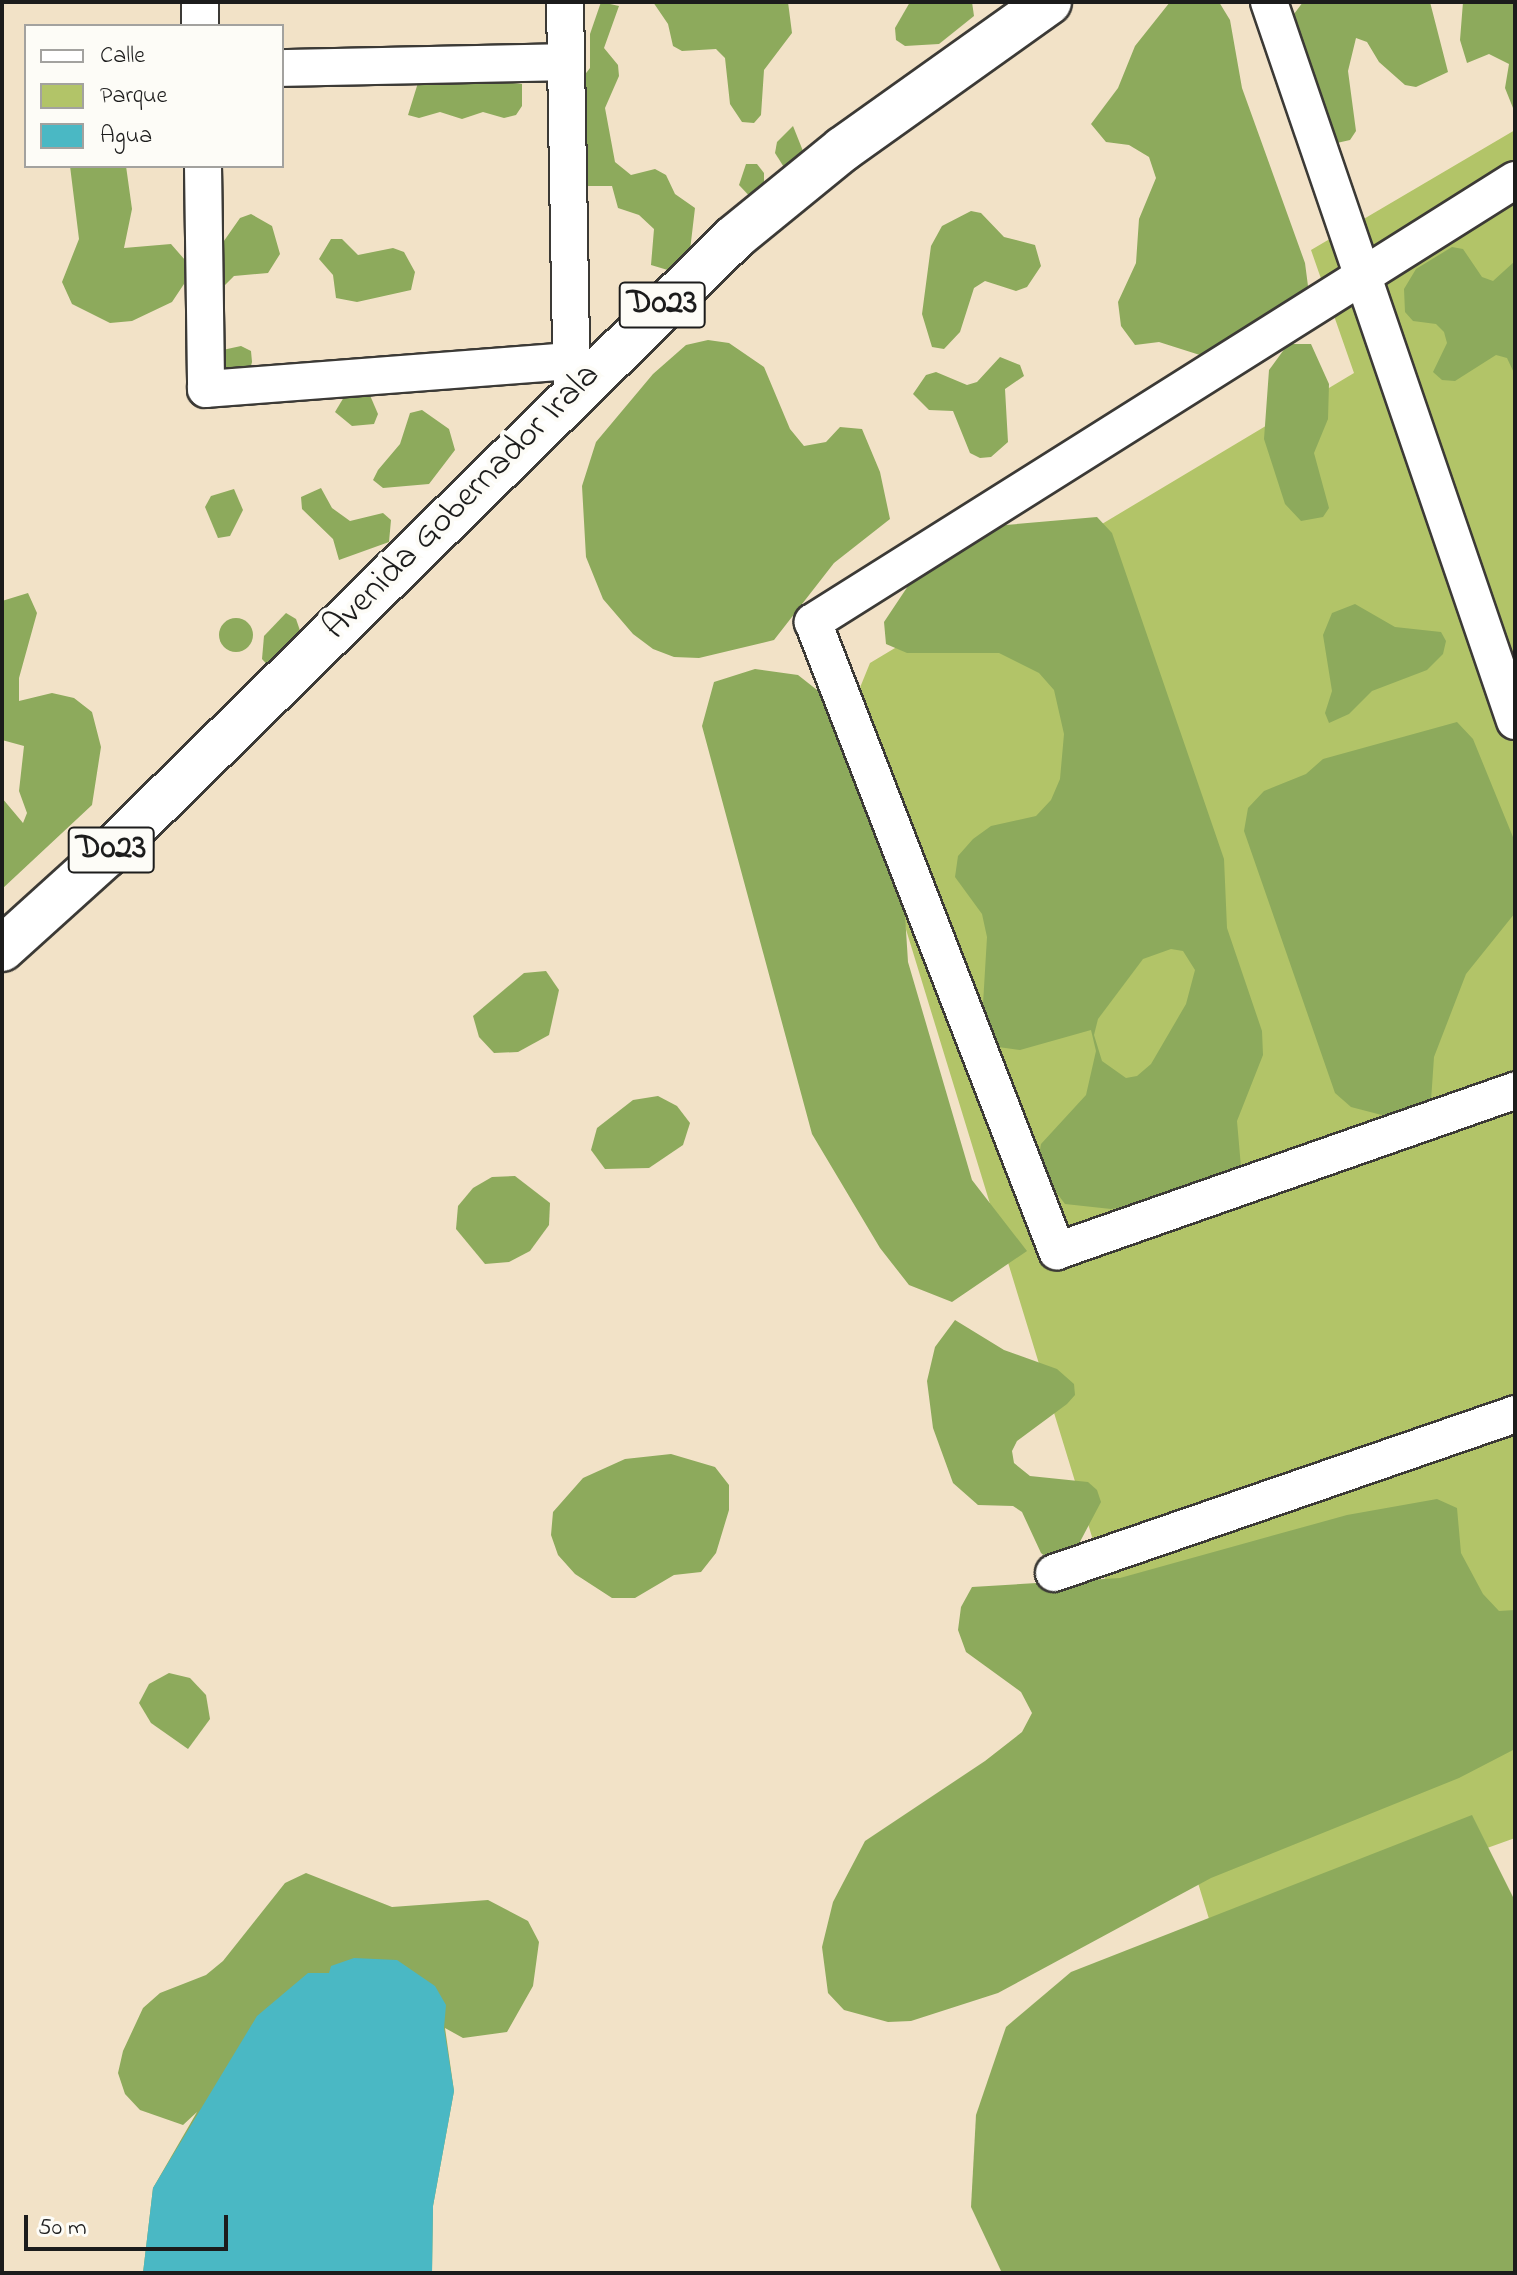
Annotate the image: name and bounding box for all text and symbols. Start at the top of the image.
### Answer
legend [24,24,284,168]
text: Calle [100,39,145,74]
text: Parque [100,79,167,114]
text: Agua [100,119,152,154]
road number: D023 [618,275,706,335]
street label: Avenida Gobernador Irala [315,355,609,649]
road number: D023 [67,820,155,880]
scale bar [28,2199,232,2249]
text: 50 m [38,2211,87,2246]

